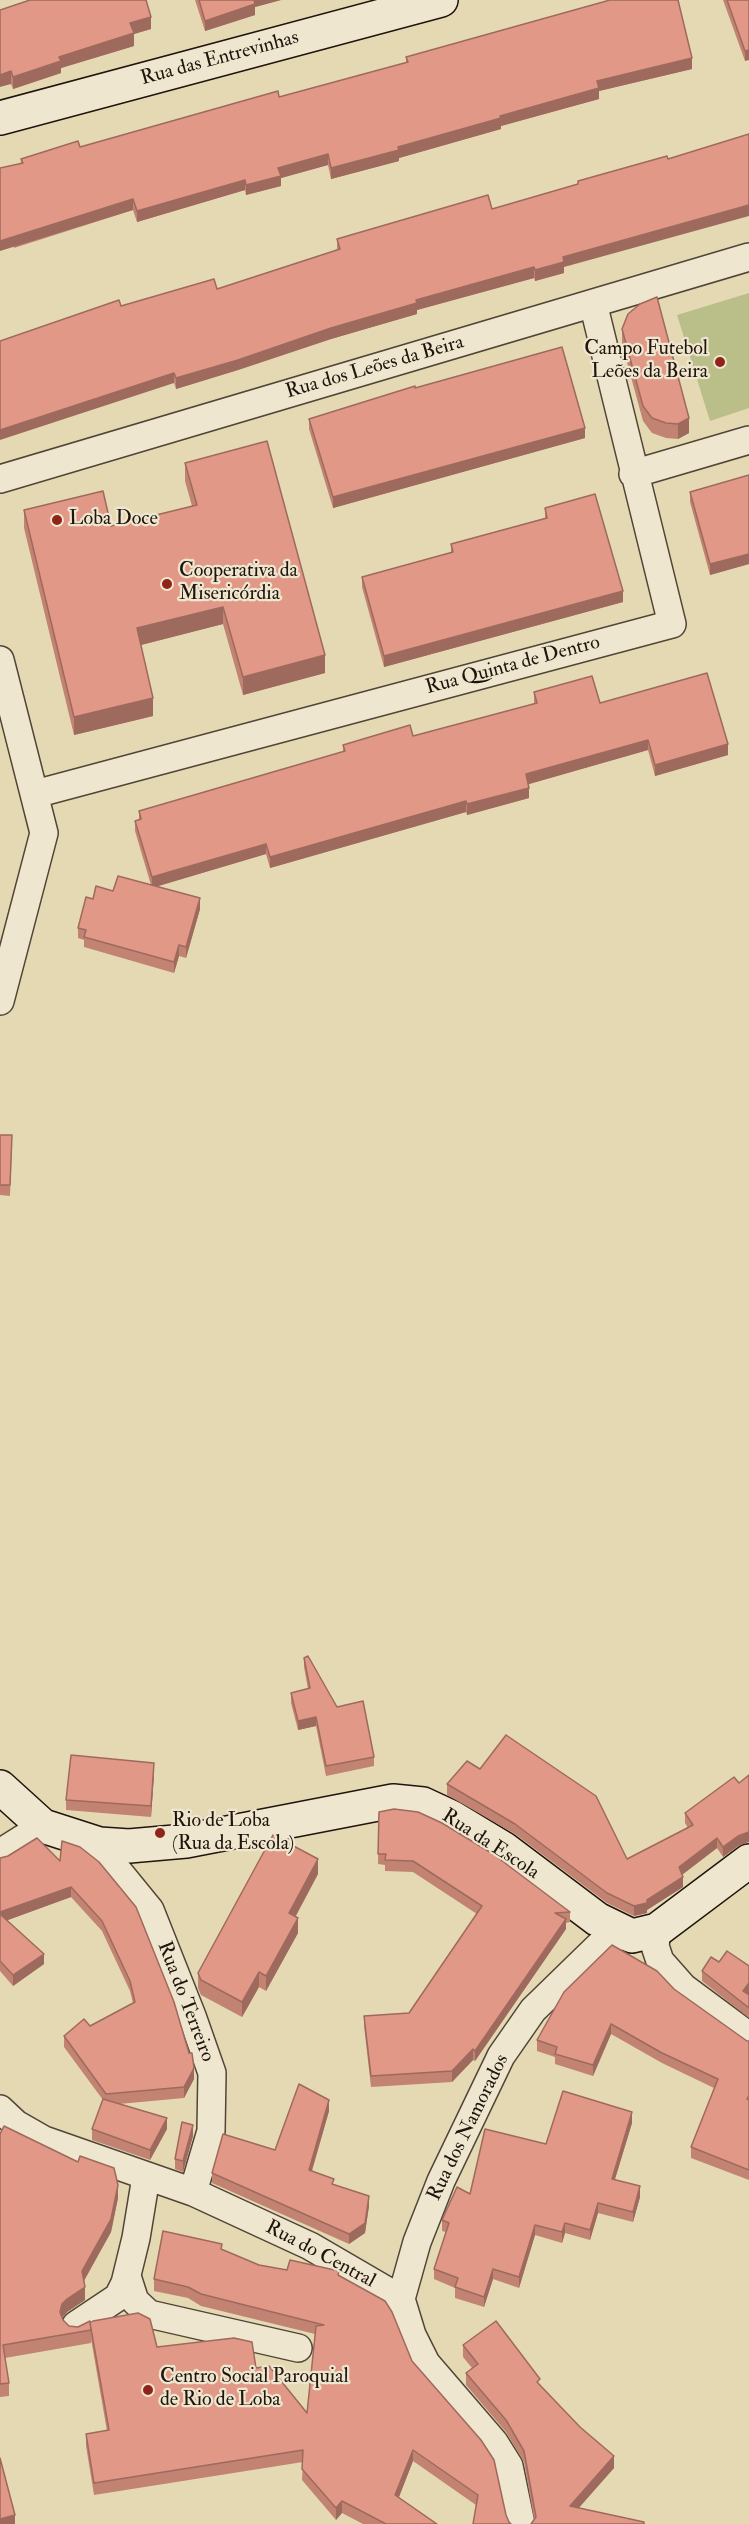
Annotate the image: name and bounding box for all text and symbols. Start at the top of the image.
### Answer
street label: Rua das Entrevinhas [138,26,302,92]
street label: Rua dos Leões da Beira [283,331,467,405]
place label: Campo Futebol Leões da Beira [584,338,708,385]
marker: Campo Futebol Leões da Beira [713,355,727,369]
place label: Loba Doce [69,508,158,532]
marker: Loba Doce [50,513,64,527]
place label: Cooperativa da Misericórdia [179,560,298,607]
marker: Cooperativa da Misericórdia [160,577,174,591]
street label: Rua Quinta de Dentro [423,631,603,701]
street label: Rua da Escola [437,1805,543,1885]
place label: Rio de Loba (Rua da Escola) [172,1810,294,1857]
marker: Rio de Loba (Rua da Escola) [153,1826,167,1840]
street label: Rua do Terreiro [151,1939,219,2065]
street label: Rua dos Namorados [423,2051,515,2205]
street label: Rua do Central [261,2216,379,2294]
place label: Centro Social Paroquial de Rio de Loba [160,2366,349,2413]
marker: Centro Social Paroquial de Rio de Loba [141,2383,155,2397]

